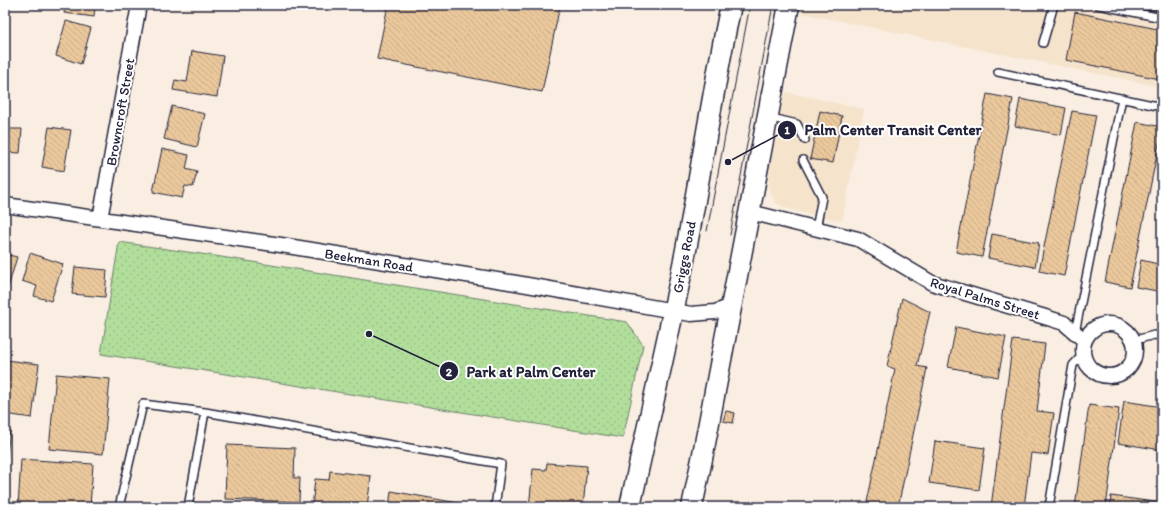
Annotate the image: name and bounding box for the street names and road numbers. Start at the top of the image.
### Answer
street label: Browncroft Street [103,57,138,167]
street label: Griggs Road [669,219,700,294]
street label: Beekman Road [323,245,415,276]
street label: Royal Palms Street [928,274,1042,323]

